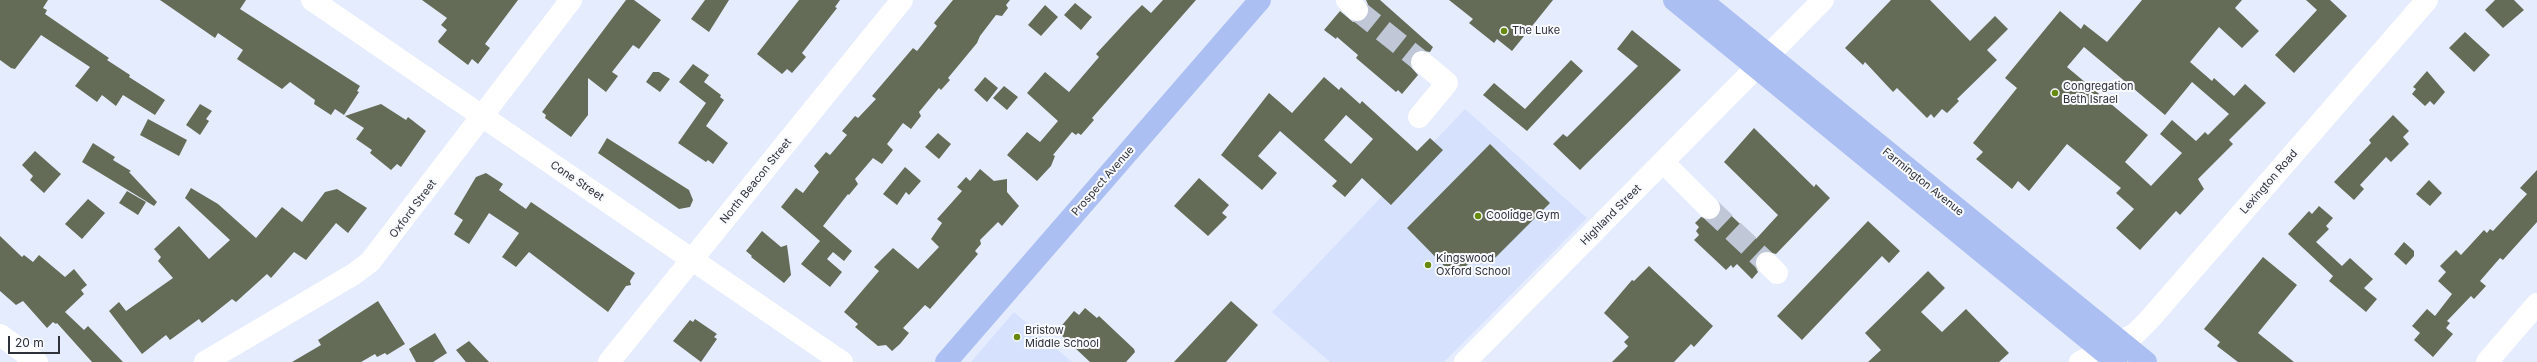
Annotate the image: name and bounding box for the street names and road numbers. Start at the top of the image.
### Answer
street label: North Beacon Street [718,136,794,226]
street label: Prospect Avenue [1069,143,1137,219]
street label: Farmington Avenue [1880,145,1966,219]
street label: Lexington Road [2238,147,2300,217]
street label: Cone Street [548,158,606,204]
street label: Oxford Street [387,177,439,241]
street label: Highland Street [1578,182,1644,248]

